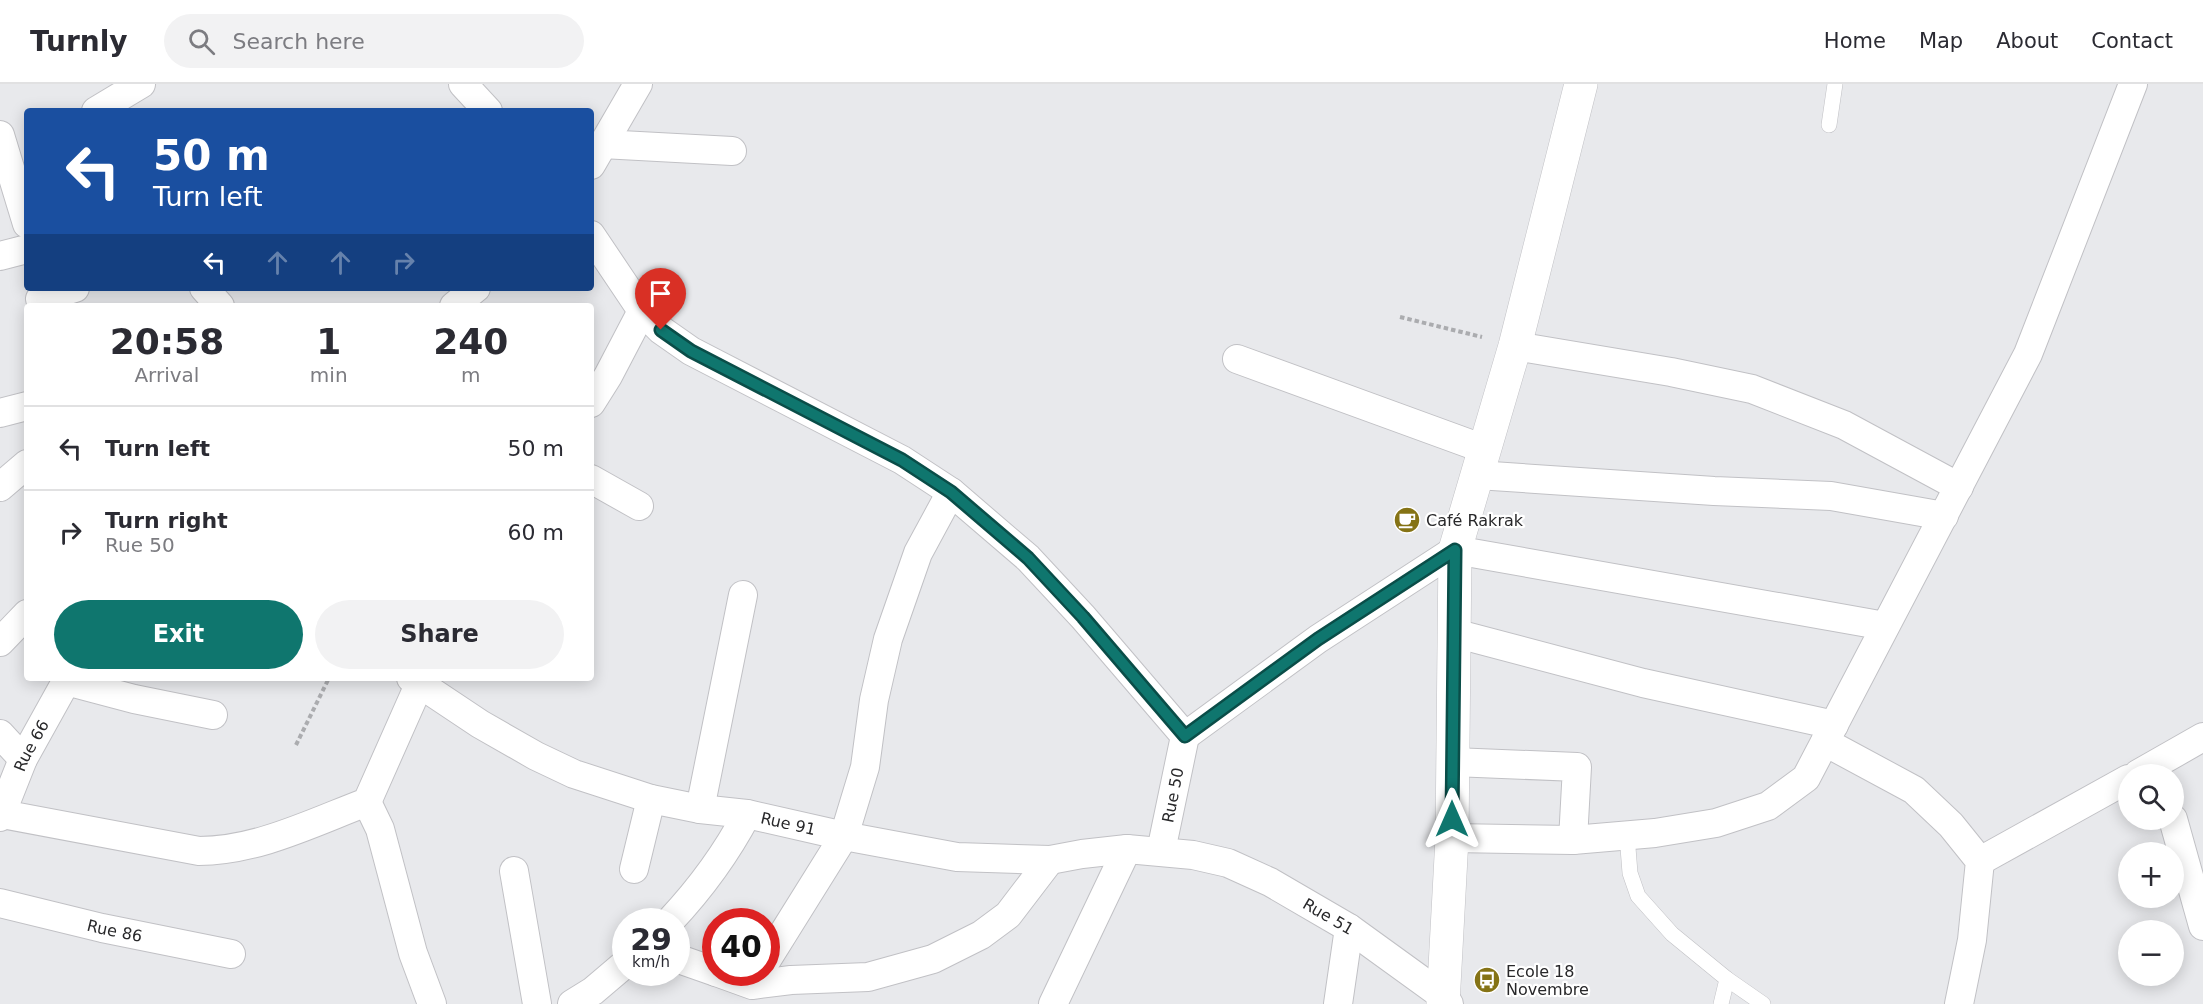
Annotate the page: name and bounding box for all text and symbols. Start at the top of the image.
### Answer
search box [164,14,584,68]
text: Turnly [30,25,128,58]
icon: search [185,25,218,58]
text: Search here [233,29,365,54]
text: Home [1824,29,1886,53]
text: Map [1919,29,1963,53]
text: About [1996,29,2058,53]
text: Contact [2091,29,2173,53]
text: 50 m [153,131,270,180]
icon: left [54,132,132,210]
text: Turn left [153,181,263,212]
icon: left [198,246,231,279]
icon: ahead [261,246,294,279]
icon: ahead [324,246,357,279]
icon: right [387,246,420,279]
pin [635,268,686,330]
icon: arrive [644,277,677,310]
text: 20:58 [110,321,224,362]
text: 1 [316,321,341,362]
text: 240 [433,321,508,362]
text: Arrival [134,363,199,387]
text: min [310,363,348,387]
text: m [461,363,481,387]
icon: left [54,432,87,465]
text: Turn left [105,436,210,461]
text: 50 m [508,436,564,461]
cafe icon: Café Rakrak [1392,505,1422,535]
text: Turn right [105,508,228,533]
place label: Café Rakrak [1426,511,1524,530]
icon: right [54,516,87,549]
text: 60 m [508,520,564,545]
text: Rue 50 [105,533,175,557]
button: Exit [54,600,303,669]
button: Share [315,600,564,669]
street label: Rue 66 [10,716,52,774]
map controls [2118,764,2184,986]
button: search [2118,764,2184,830]
street label: Rue 50 [1158,766,1188,824]
position arrow [1420,787,1484,851]
street label: Rue 91 [759,808,818,839]
button: + [2118,842,2184,908]
street label: Rue 51 [1300,894,1357,938]
speed limit sign: 40 [702,908,780,986]
street label: Rue 86 [85,915,144,945]
button: − [2118,920,2184,986]
text: 29 [630,922,672,957]
text: km/h [632,953,670,971]
place label: Ecole 18 Novembre [1506,962,1589,999]
bus stop icon: Ecole 18 Novembre [1472,965,1502,995]

